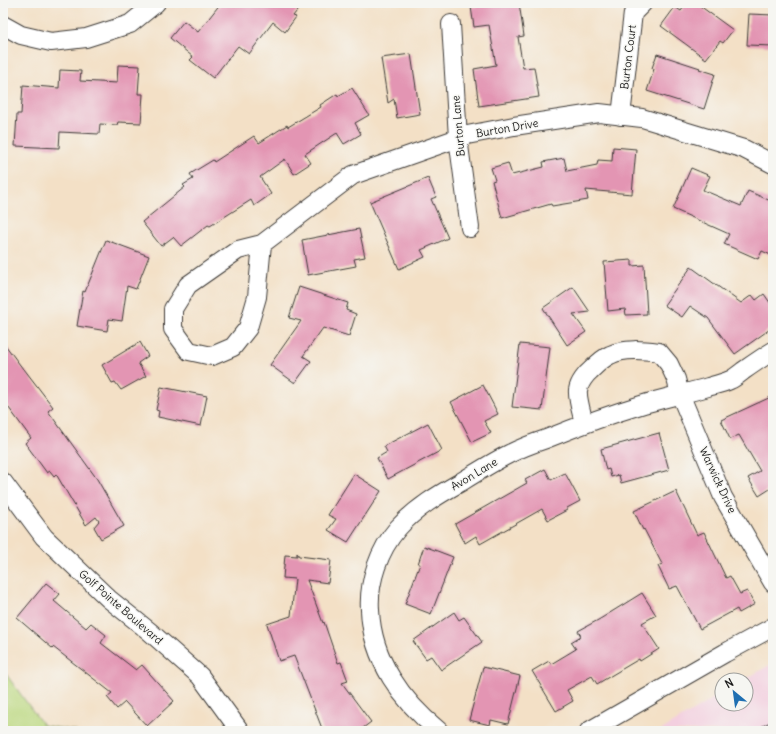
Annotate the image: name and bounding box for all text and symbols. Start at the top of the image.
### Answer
street label: Burton Court [617,24,639,90]
street label: Burton Lane [448,95,468,157]
street label: Burton Drive [475,116,539,140]
street label: Warwick Drive [697,445,739,515]
street label: Avon Lane [448,455,500,493]
street label: Golf Pointe Boulevard [76,567,166,648]
north arrow [714,672,754,712]
text: N [722,675,736,691]

